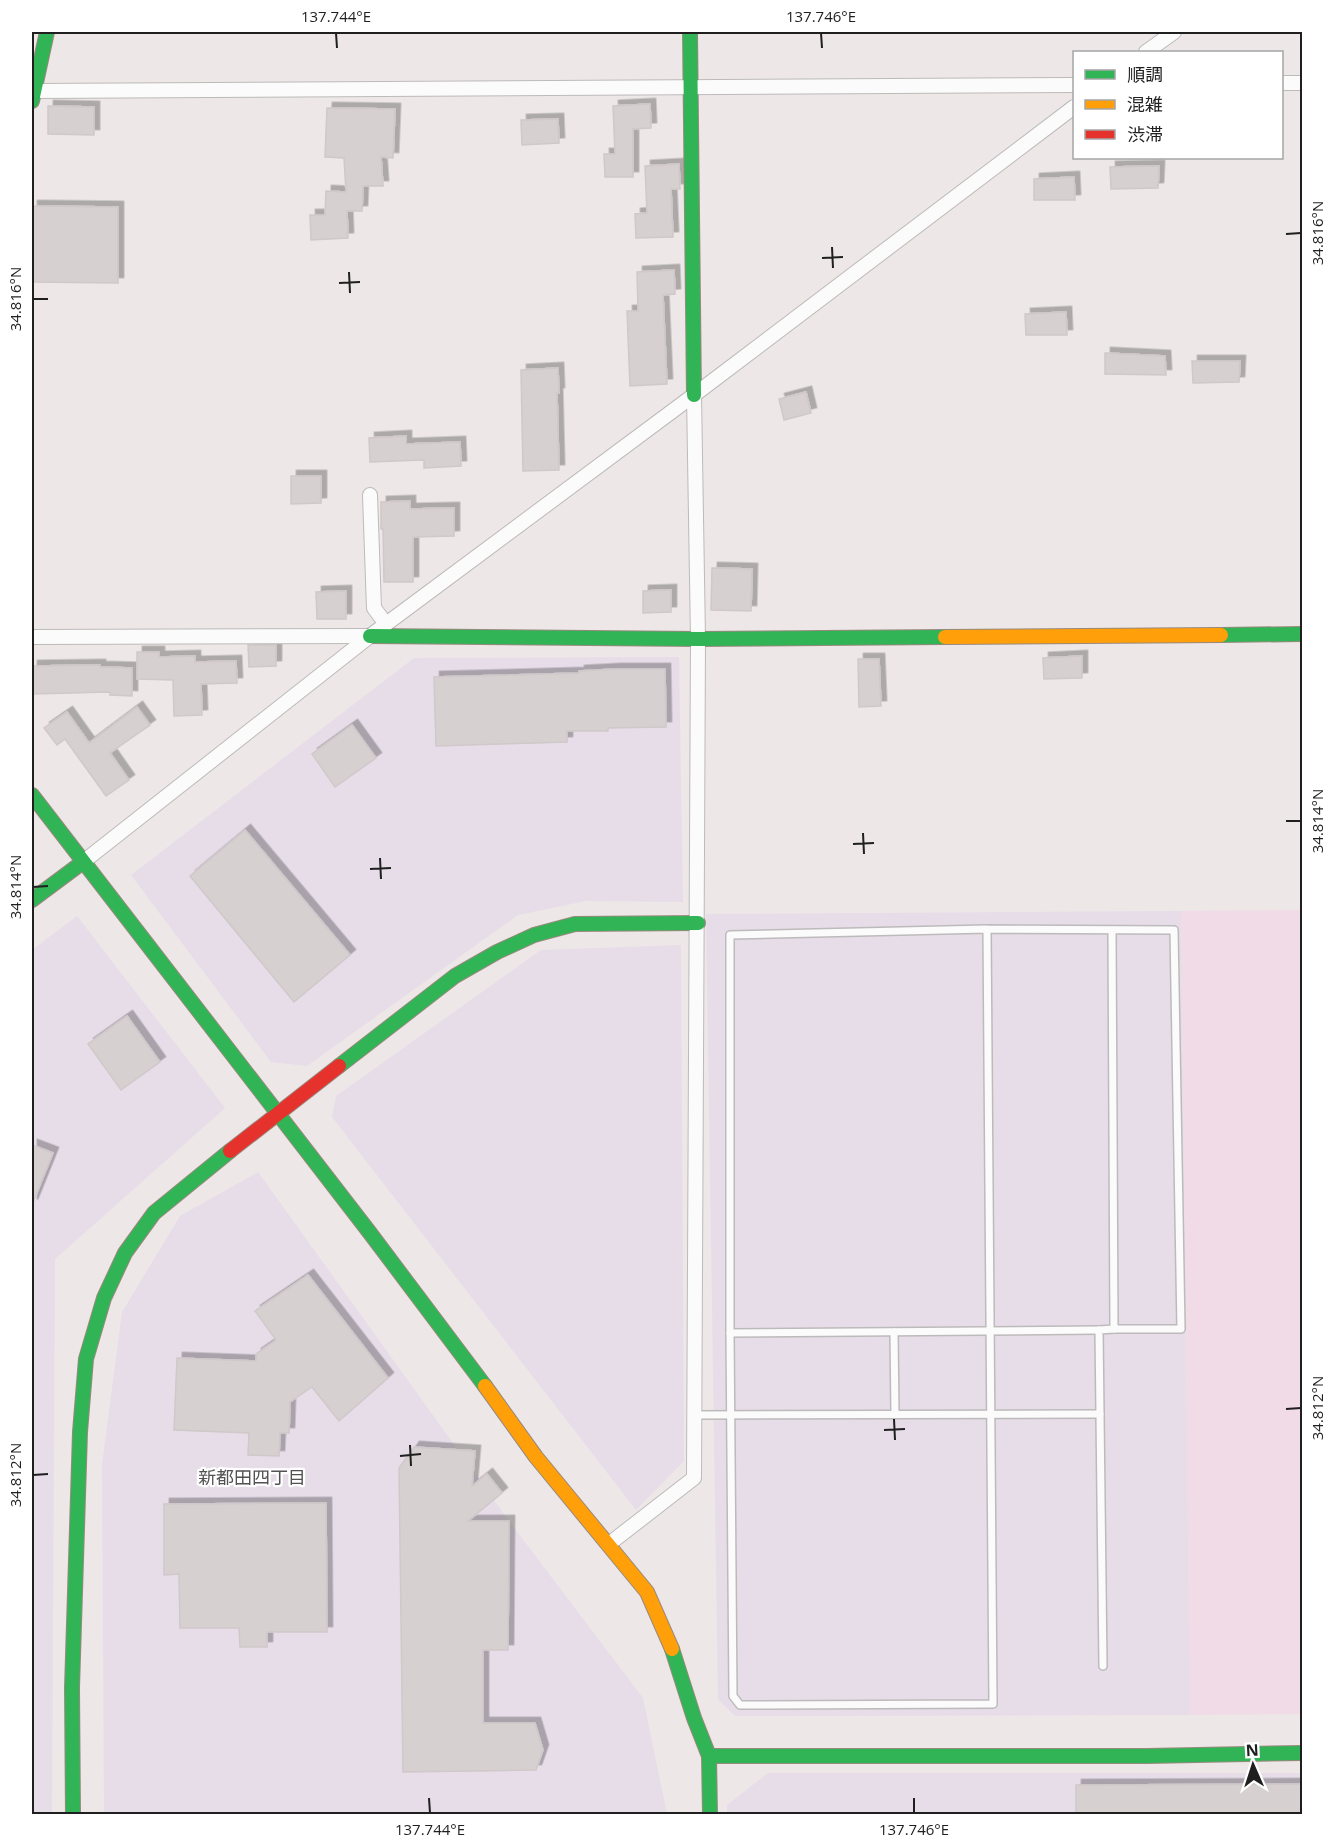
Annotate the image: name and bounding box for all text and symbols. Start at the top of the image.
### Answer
text: 137.744°E [301,6,371,26]
text: 137.746°E [786,6,856,26]
legend [1073,51,1283,159]
text: 順調 [1127,62,1163,86]
text: 混雑 [1127,92,1163,116]
text: 渋滞 [1127,122,1163,146]
text: 34.816°N [1307,201,1327,265]
text: 34.816°N [5,267,25,331]
text: 34.814°N [1307,789,1327,853]
text: 34.814°N [5,855,25,919]
text: 34.812°N [1307,1376,1327,1440]
text: 34.812°N [5,1443,25,1507]
district label: 新都田四丁目 [198,1465,306,1489]
north arrow [1223,1735,1283,1795]
text: N [1245,1739,1259,1761]
text: 137.744°E [395,1819,465,1839]
text: 137.746°E [879,1819,949,1839]

